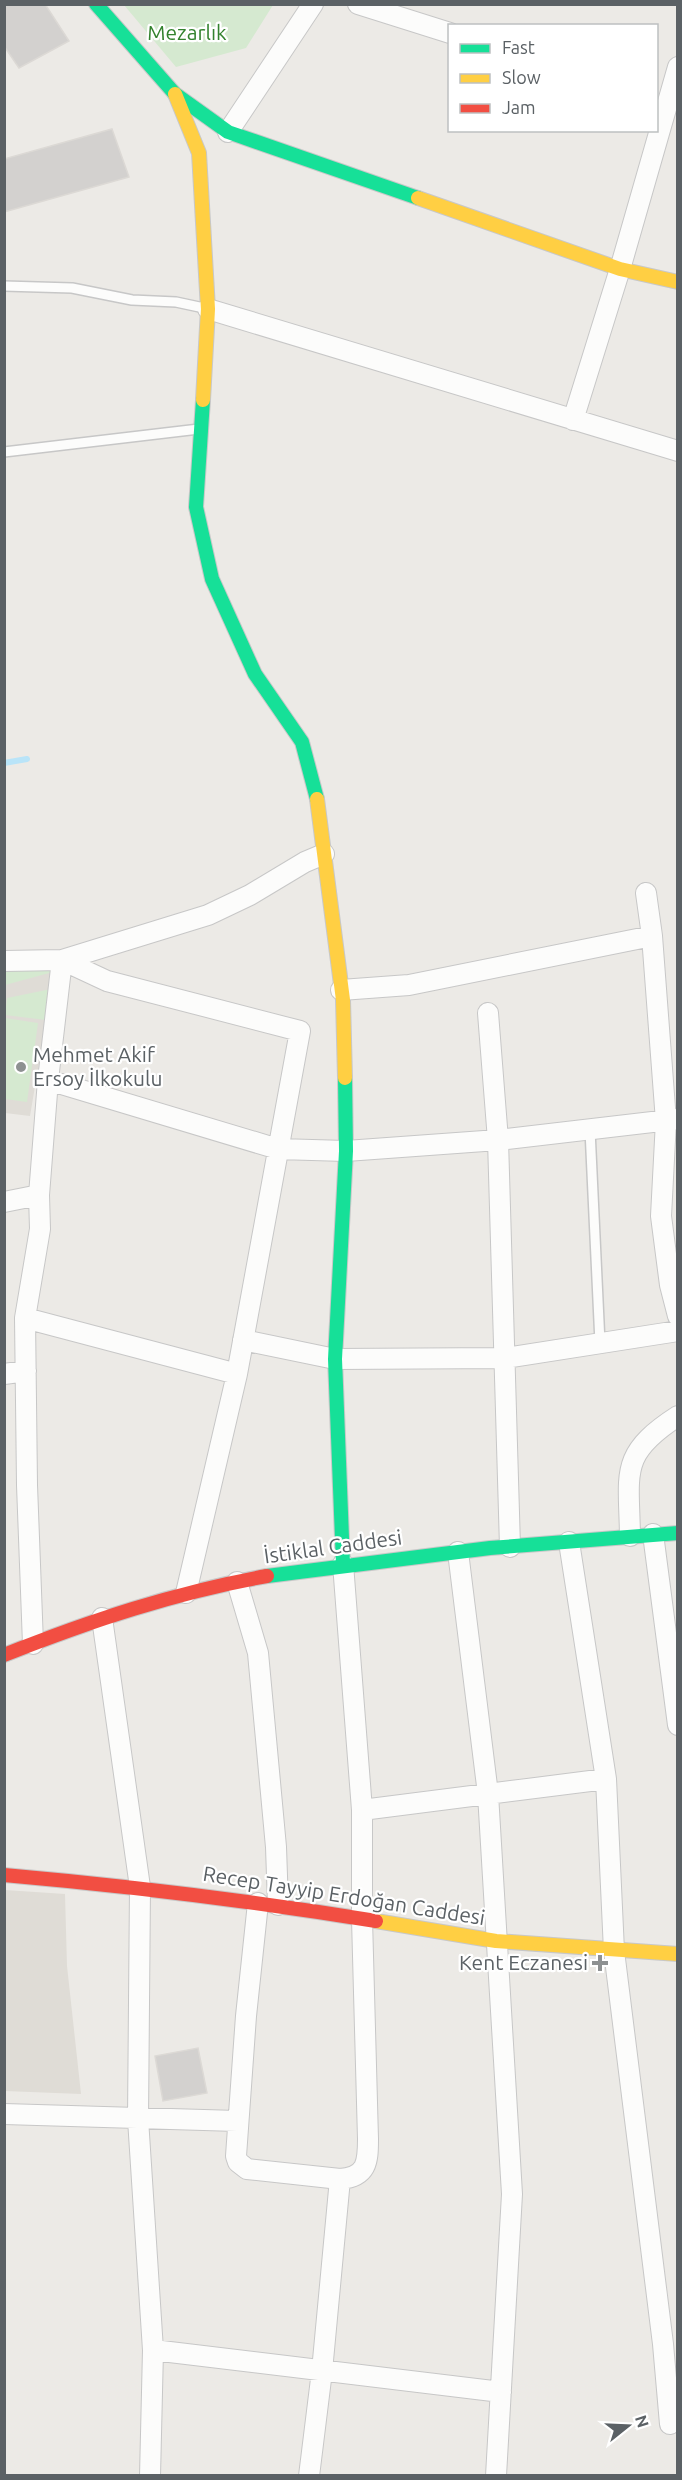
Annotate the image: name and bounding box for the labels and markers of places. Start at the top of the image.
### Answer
place label: Mehmet Akif Ersoy İlkokulu [33,1042,162,1090]
marker: Mehmet Akif Ersoy İlkokulu [14,1060,28,1074]
place label: Kent Eczanesi [459,1950,588,1974]
marker: Kent Eczanesi [593,1956,607,1970]

